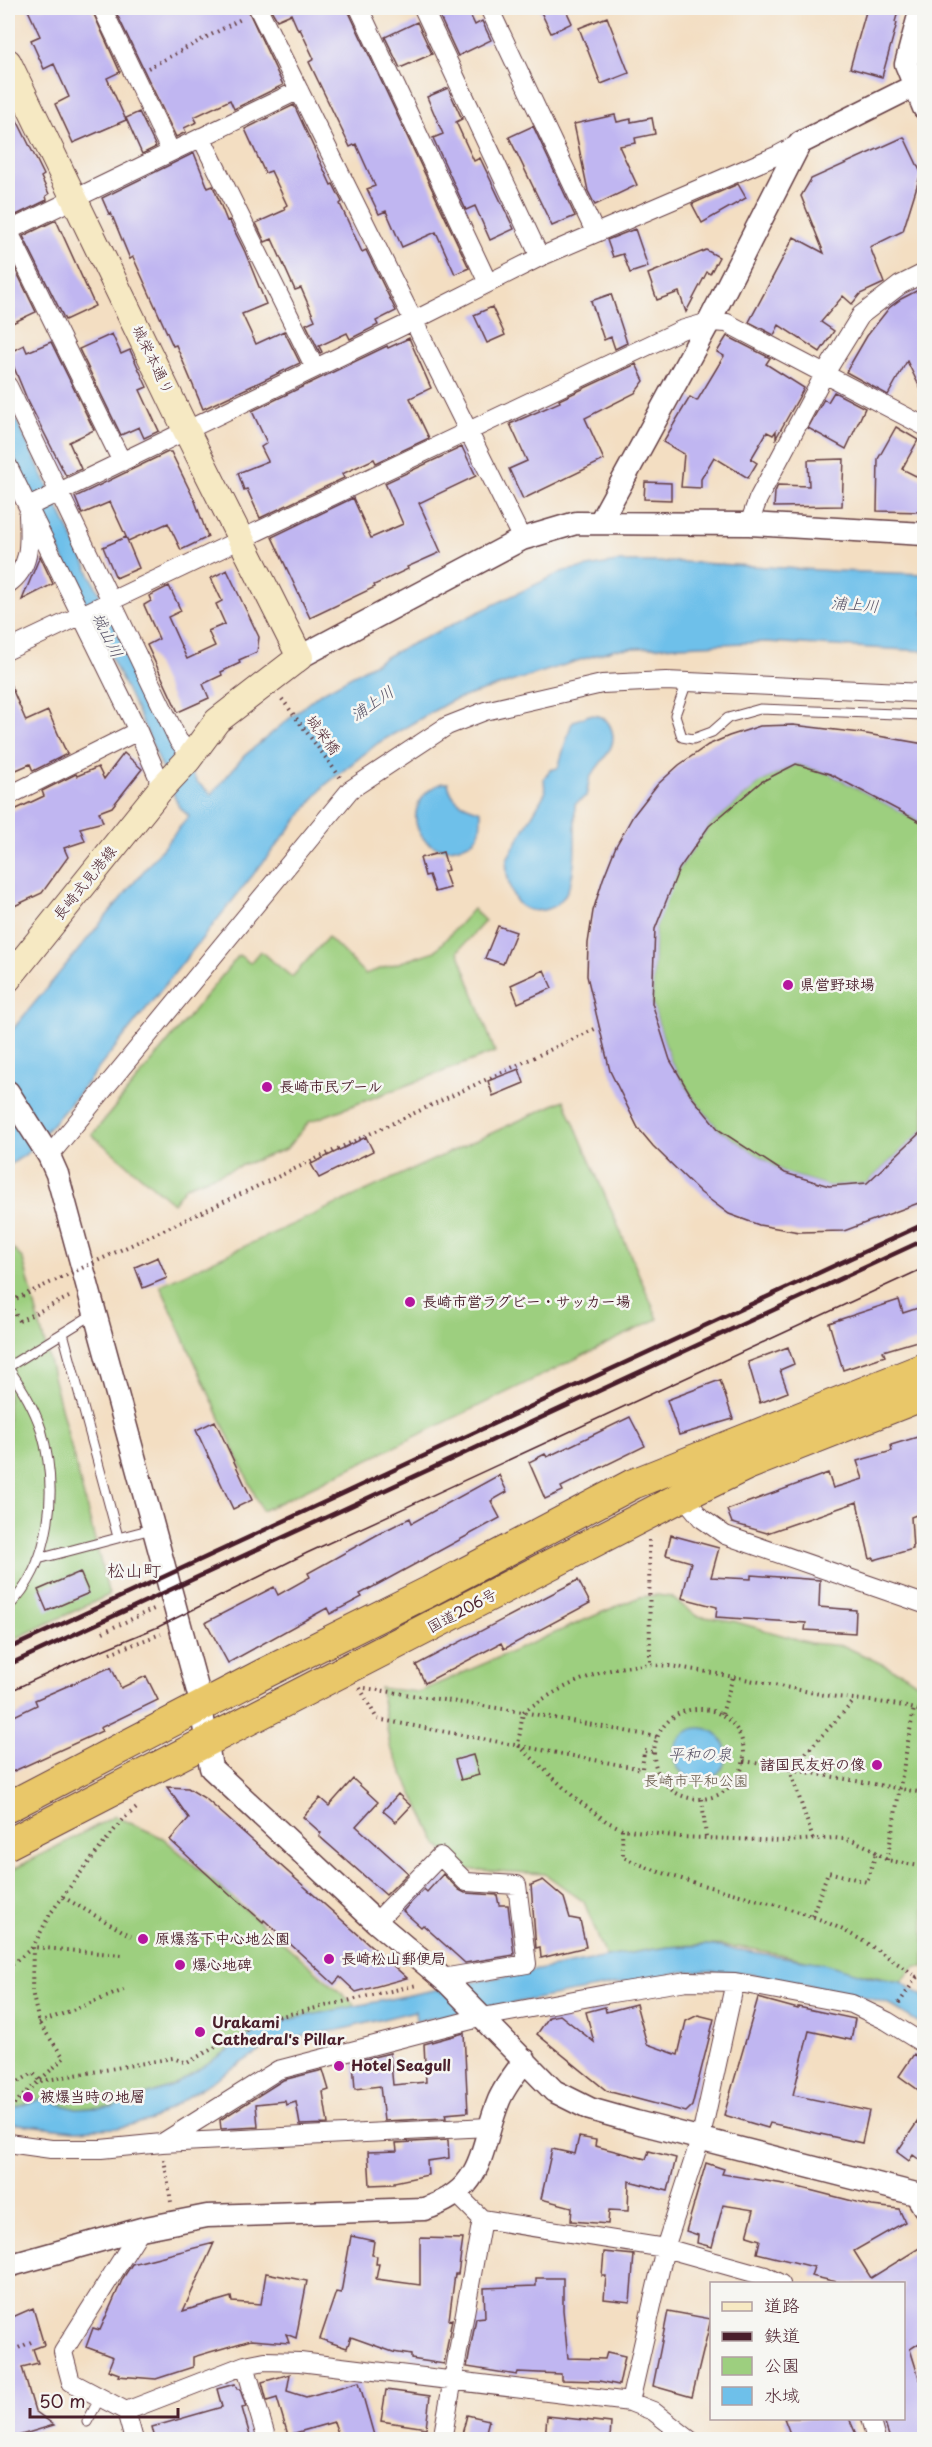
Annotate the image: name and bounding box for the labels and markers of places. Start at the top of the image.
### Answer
place label: 県営野球場 [800,972,875,995]
marker: 県営野球場 [781,978,795,992]
place label: 長崎市民プール [279,1074,383,1097]
marker: 長崎市民プール [260,1080,274,1094]
place label: 長崎市営ラグビー・サッカー場 [422,1289,631,1312]
marker: 長崎市営ラグビー・サッカー場 [403,1295,417,1309]
place label: 諸国民友好の像 [760,1752,865,1775]
marker: 諸国民友好の像 [870,1758,884,1772]
place label: 原爆落下中心地公園 [155,1926,290,1949]
marker: 原爆落下中心地公園 [136,1932,150,1946]
place label: 長崎松山郵便局 [341,1946,446,1969]
place label: 爆心地碑 [192,1952,252,1975]
marker: 長崎松山郵便局 [322,1952,336,1966]
marker: 爆心地碑 [173,1958,187,1972]
place label: Urakami Cathedral's Pillar [212,2010,345,2050]
marker: Urakami Cathedral's Pillar [193,2025,207,2039]
place label: Hotel Seagull [351,2053,451,2076]
marker: Hotel Seagull [332,2059,346,2073]
place label: 被爆当時の地層 [40,2084,145,2107]
marker: 被爆当時の地層 [21,2090,35,2104]

